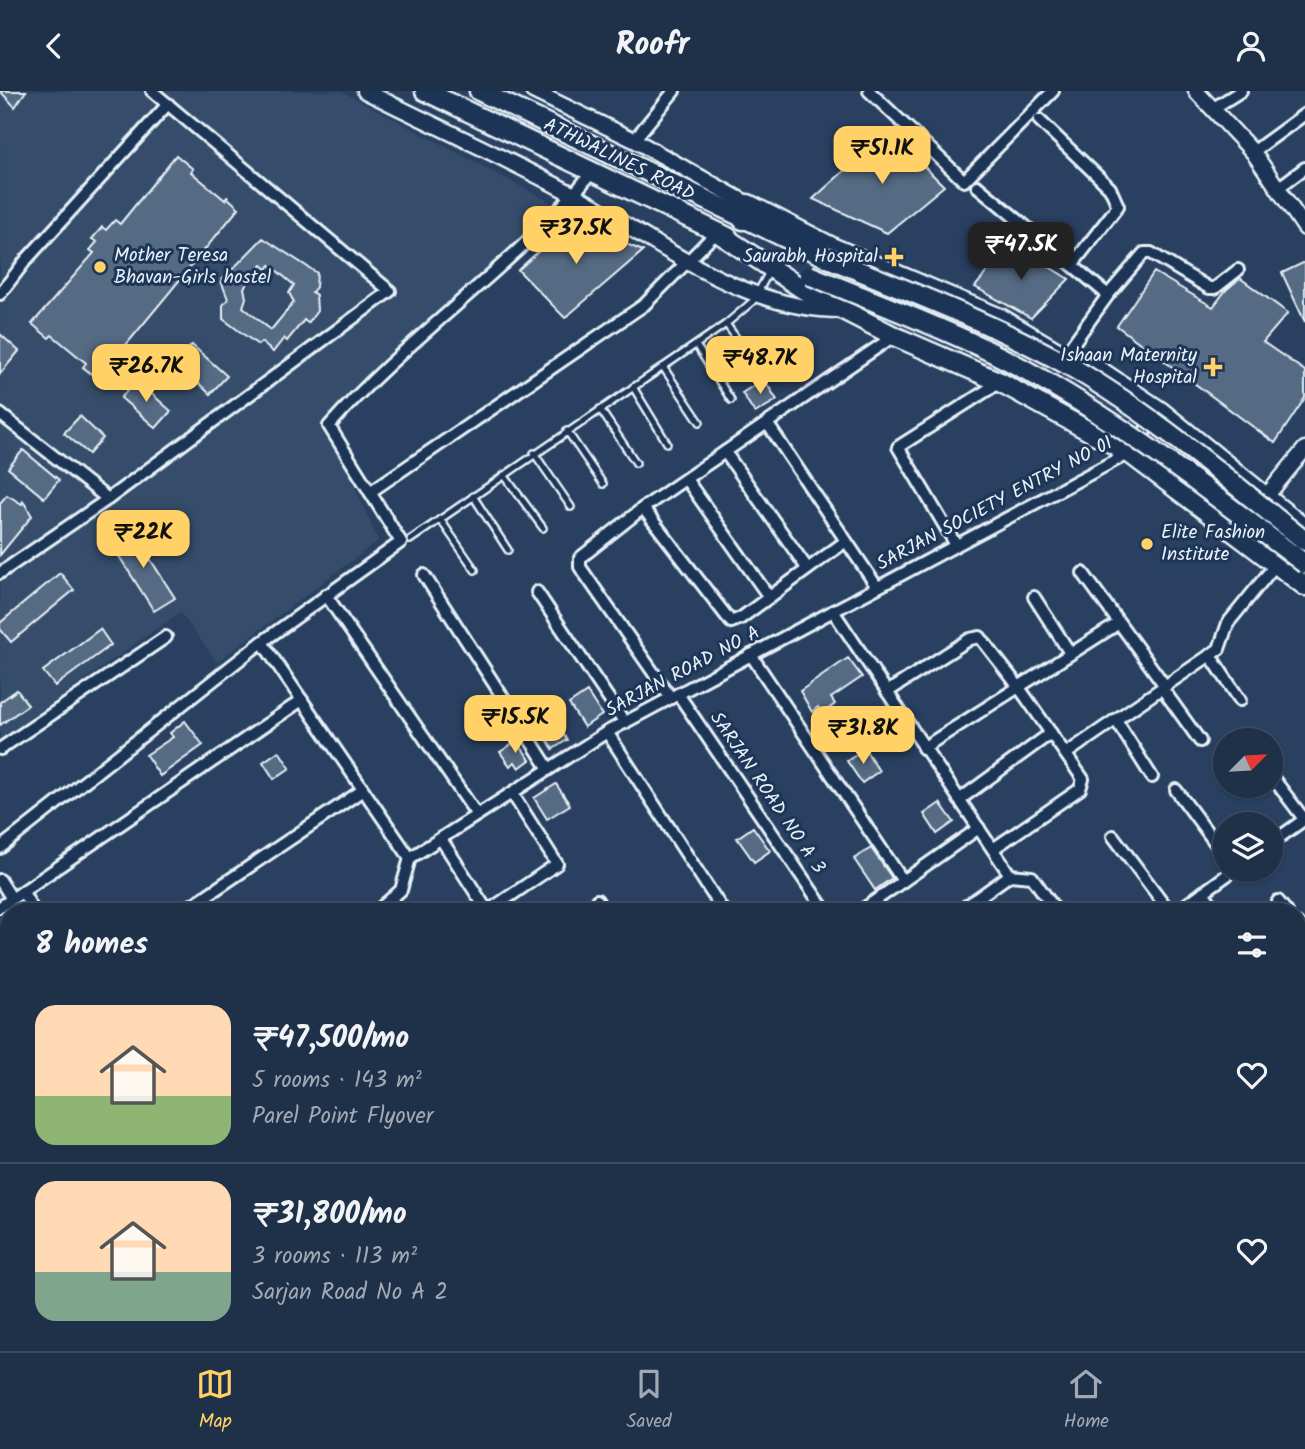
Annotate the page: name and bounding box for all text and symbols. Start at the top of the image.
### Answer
text: Roofr [616,20,689,71]
icon: back [35,27,73,65]
icon: person [1232,27,1270,65]
street label: ATHWALINES ROAD [538,110,700,210]
pin: ₹51.1K [825,127,939,186]
text: ₹51.1K [850,131,914,167]
pin: ₹37.5K [519,207,633,266]
text: ₹37.5K [539,211,613,247]
pin: ₹47.5K [964,223,1078,282]
text: ₹47.5K [984,227,1058,263]
place label: Mother Teresa Bhavan-Girls hostel [114,241,272,293]
place label: Saurabh Hospital [743,242,878,272]
marker: Saurabh Hospital [884,247,904,267]
marker: Mother Teresa Bhavan-Girls hostel [92,259,108,275]
pin: ₹48.7K [703,337,817,396]
text: ₹48.7K [722,341,798,377]
place label: Ishaan Maternity Hospital [1060,341,1198,393]
pin: ₹26.7K [89,345,203,404]
text: ₹26.7K [108,349,184,385]
marker: Ishaan Maternity Hospital [1203,357,1223,377]
street label: SARJAN SOCIETY ENTRY NO 01 [871,429,1119,579]
pin: ₹22K [102,511,184,570]
text: ₹22K [113,515,173,551]
place label: Elite Fashion Institute [1161,518,1265,570]
marker: Elite Fashion Institute [1139,536,1155,552]
street label: SARJAN ROAD NO A [600,618,766,726]
pin: ₹15.5K [458,695,572,755]
text: ₹15.5K [480,700,550,736]
street label: SARJAN ROAD NO A 3 [701,706,833,880]
pin: ₹31.8K [806,707,920,766]
text: ₹31.8K [827,711,899,747]
north arrow [1213,728,1283,798]
map controls [1213,728,1283,882]
button: layers [1213,812,1283,882]
text: 8 homes [35,921,148,969]
icon: filters [1233,926,1271,964]
text: ₹47,500/mo [252,1015,409,1063]
icon: home [91,1033,175,1117]
icon: heart [1233,1056,1271,1094]
text: 5 rooms · 143 m² [252,1063,422,1099]
text: Parel Point Flyover [252,1099,433,1135]
text: ₹31,800/mo [252,1191,407,1239]
icon: home [91,1209,175,1293]
icon: heart [1233,1232,1271,1270]
text: 3 rooms · 113 m² [252,1239,417,1275]
text: Sarjan Road No A 2 [252,1275,448,1311]
tab: Map [196,1365,234,1437]
tab: Saved [626,1365,672,1437]
tab: Home [1064,1365,1109,1437]

